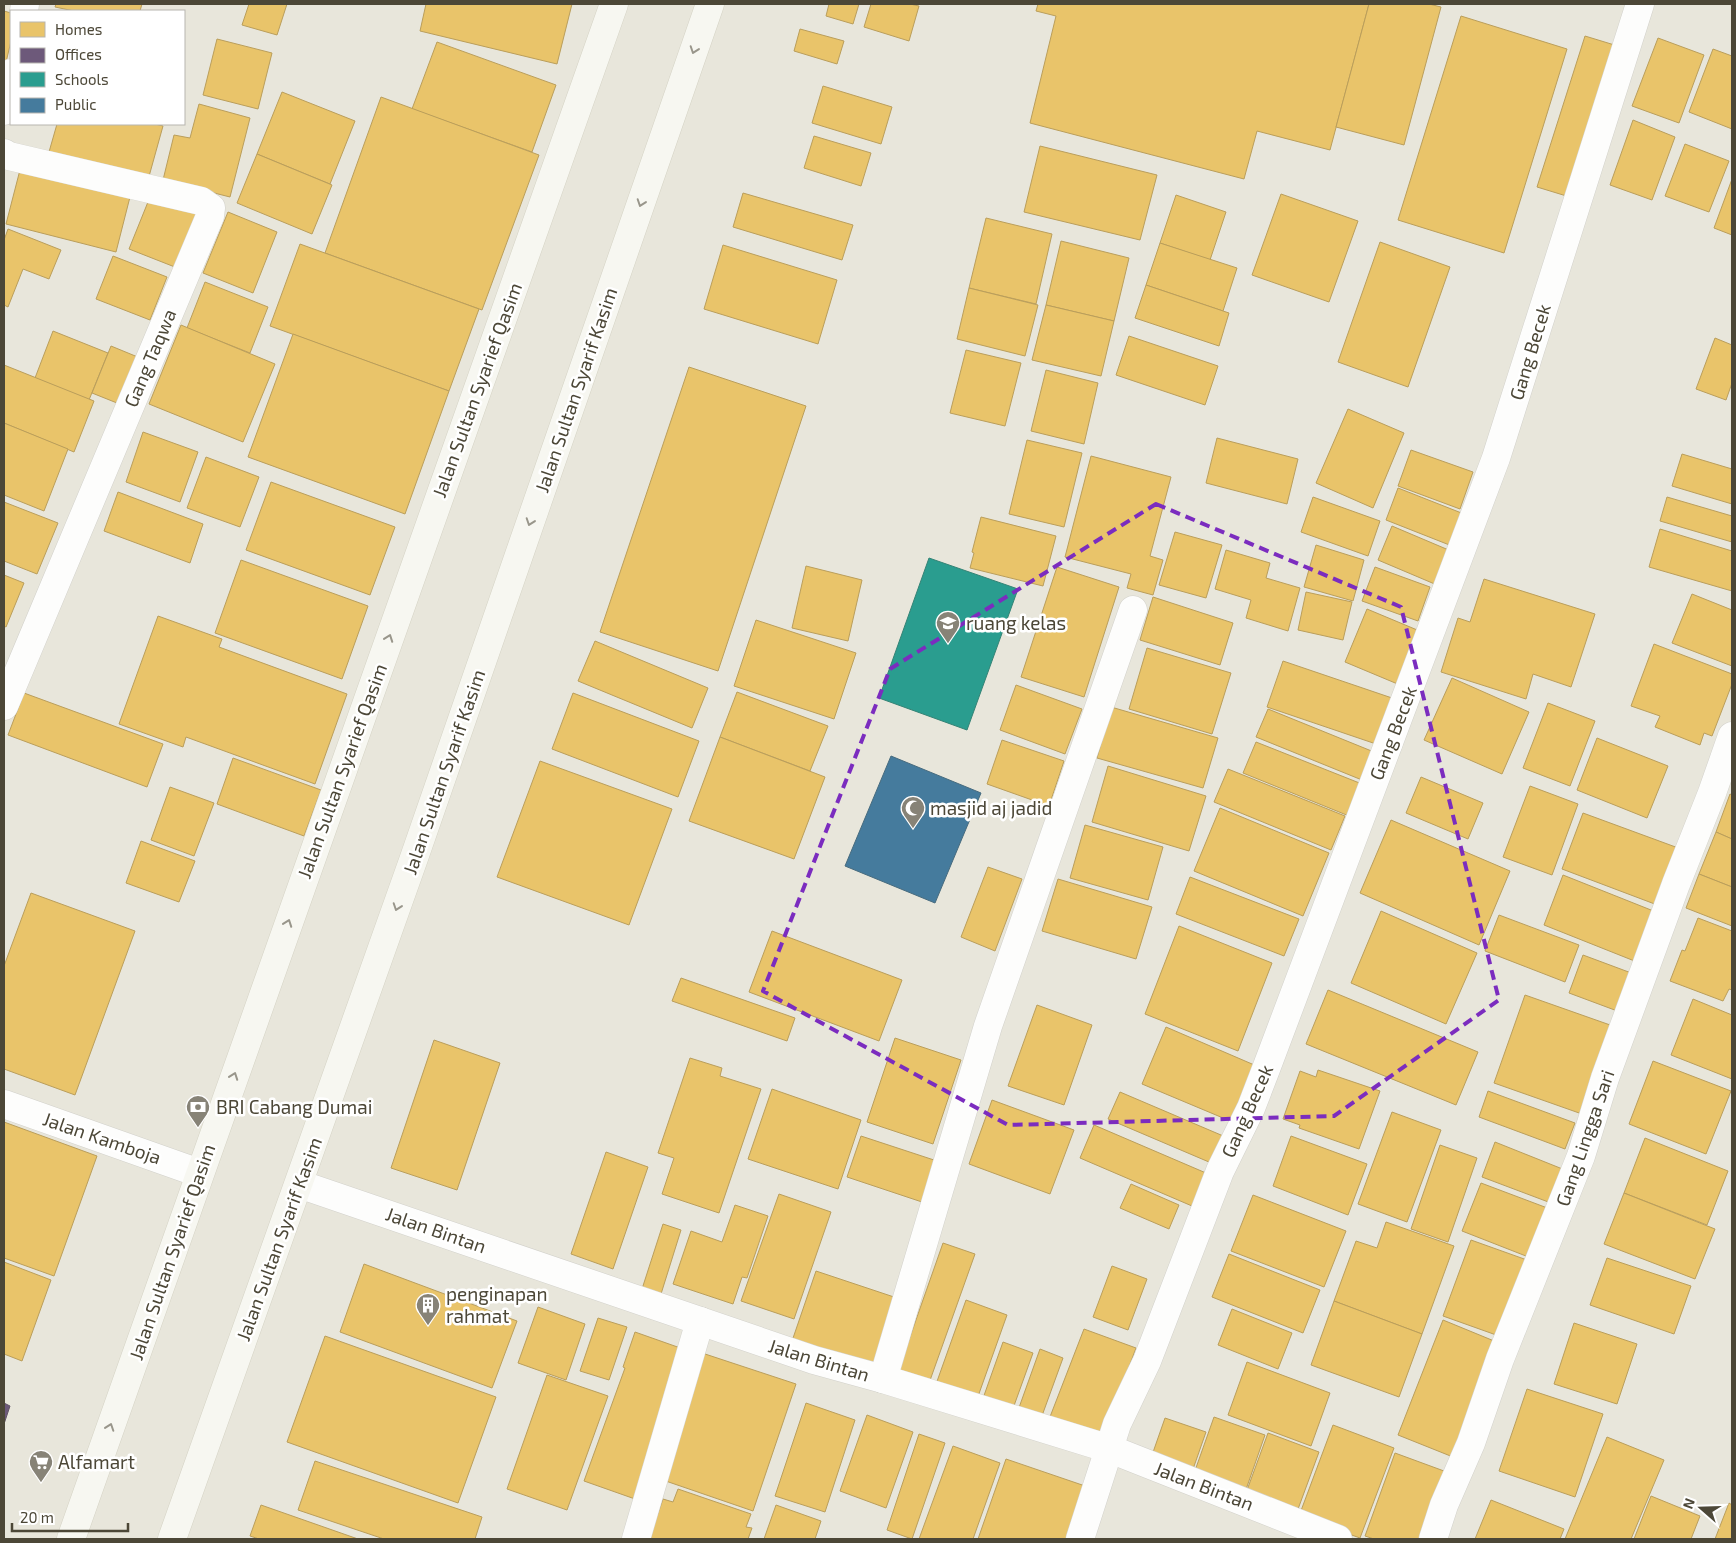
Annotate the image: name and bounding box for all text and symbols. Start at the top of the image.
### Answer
legend [10,10,185,125]
text: Homes [55,20,102,38]
text: Offices [55,45,102,63]
one-way arrow [690,45,700,54]
text: Schools [55,70,109,88]
text: Public [55,95,96,113]
one-way arrow [637,199,647,207]
street label: Jalan Sultan Syarief Qasim [427,279,526,500]
street label: Jalan Sultan Syarif Kasim [530,284,621,495]
street label: Gang Becek [1504,301,1555,403]
street label: Gang Taqwa [119,305,181,410]
one-way arrow [526,518,536,526]
school or university icon: ruang kelas [935,610,961,644]
place label: ruang kelas [966,611,1066,634]
one-way arrow [383,634,393,642]
street label: Jalan Sultan Syarief Qasim [292,660,391,881]
street label: Jalan Sultan Syarif Kasim [398,666,489,877]
street label: Gang Becek [1364,682,1421,783]
mosque icon: masjid aj jadid [900,795,926,829]
place label: masjid aj jadid [930,796,1052,819]
one-way arrow [393,902,403,911]
one-way arrow [282,919,292,927]
street label: Gang Becek [1216,1060,1277,1161]
street label: Gang Lingga Sari [1550,1067,1619,1209]
one-way arrow [228,1072,238,1081]
bank icon: BRI Cabang Dumai [185,1094,211,1128]
place label: BRI Cabang Dumai [216,1095,372,1118]
street label: Jalan Kamboja [40,1107,164,1168]
street label: Jalan Sultan Syarif Kasim [231,1134,326,1344]
street label: Jalan Sultan Syarief Qasim [124,1141,219,1363]
street label: Jalan Bintan [383,1202,489,1257]
place label: penginapan rahmat [446,1282,548,1327]
building icon: penginapan rahmat [415,1292,441,1326]
street label: Jalan Bintan [766,1333,872,1386]
one-way arrow [104,1423,114,1432]
supermarket icon: Alfamart [28,1449,54,1483]
place label: Alfamart [58,1450,135,1473]
street label: Jalan Bintan [1151,1456,1257,1515]
north arrow [1676,1483,1726,1533]
text: N [1679,1496,1698,1511]
scale bar [12,1500,129,1532]
text: 20 m [20,1508,54,1526]

